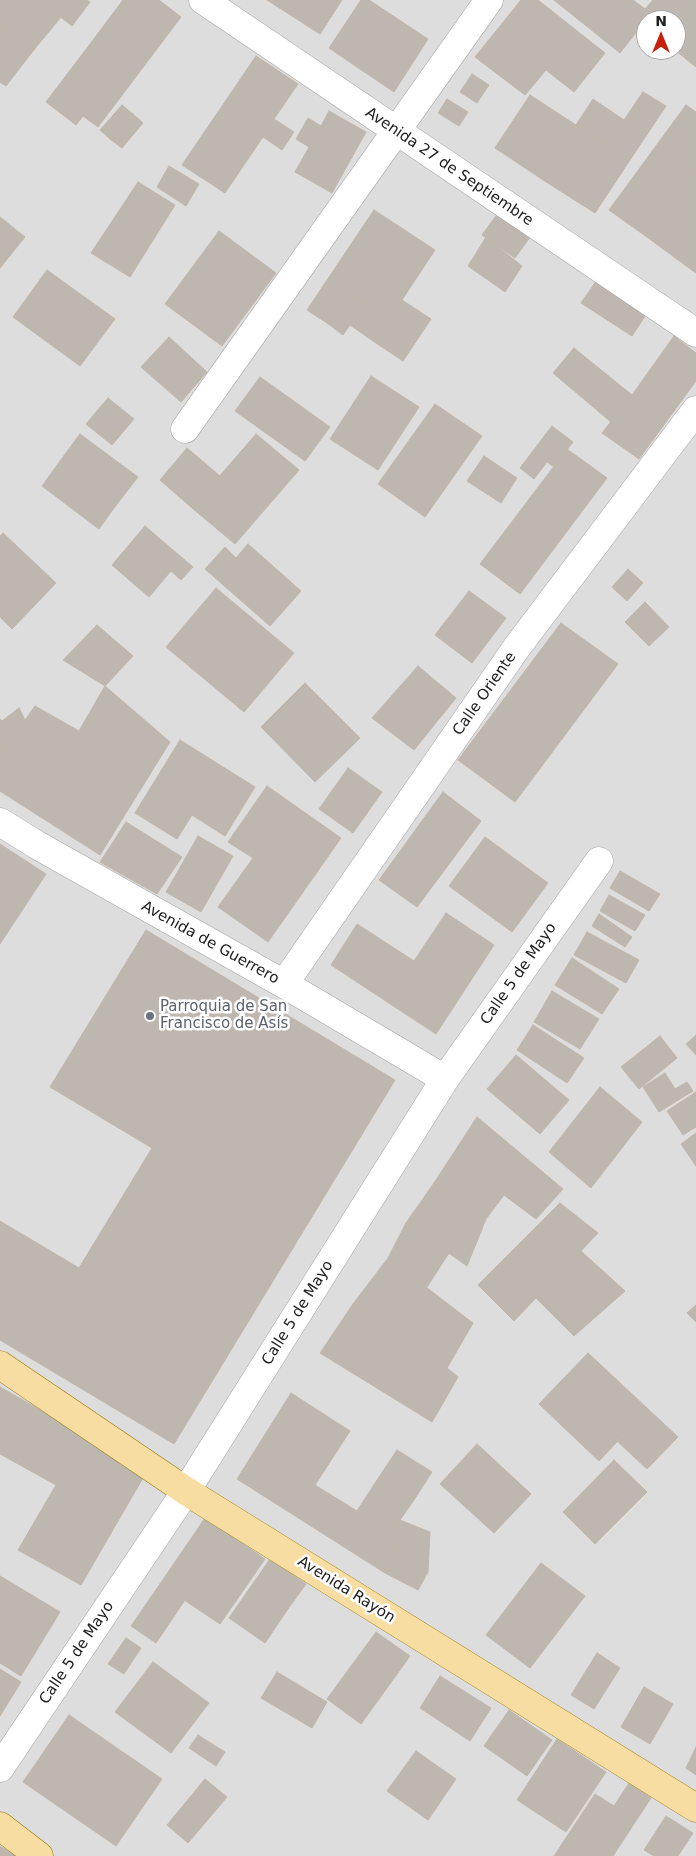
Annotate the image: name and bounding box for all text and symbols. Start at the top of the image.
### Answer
north arrow [636,10,686,60]
text: N [655,13,667,29]
street label: Avenida 27 de Septiembre [362,104,536,230]
street label: Calle Oriente [450,649,520,739]
street label: Avenida de Guerrero [138,898,282,988]
street label: Calle 5 de Mayo [477,920,561,1028]
place label: Parroquia de San Francisco de Asís [160,998,288,1033]
marker: Parroquia de San Francisco de Asís [144,1010,156,1022]
street label: Calle 5 de Mayo [259,1257,337,1369]
street label: Avenida Rayón [294,1553,398,1627]
street label: Calle 5 de Mayo [36,1598,118,1708]

